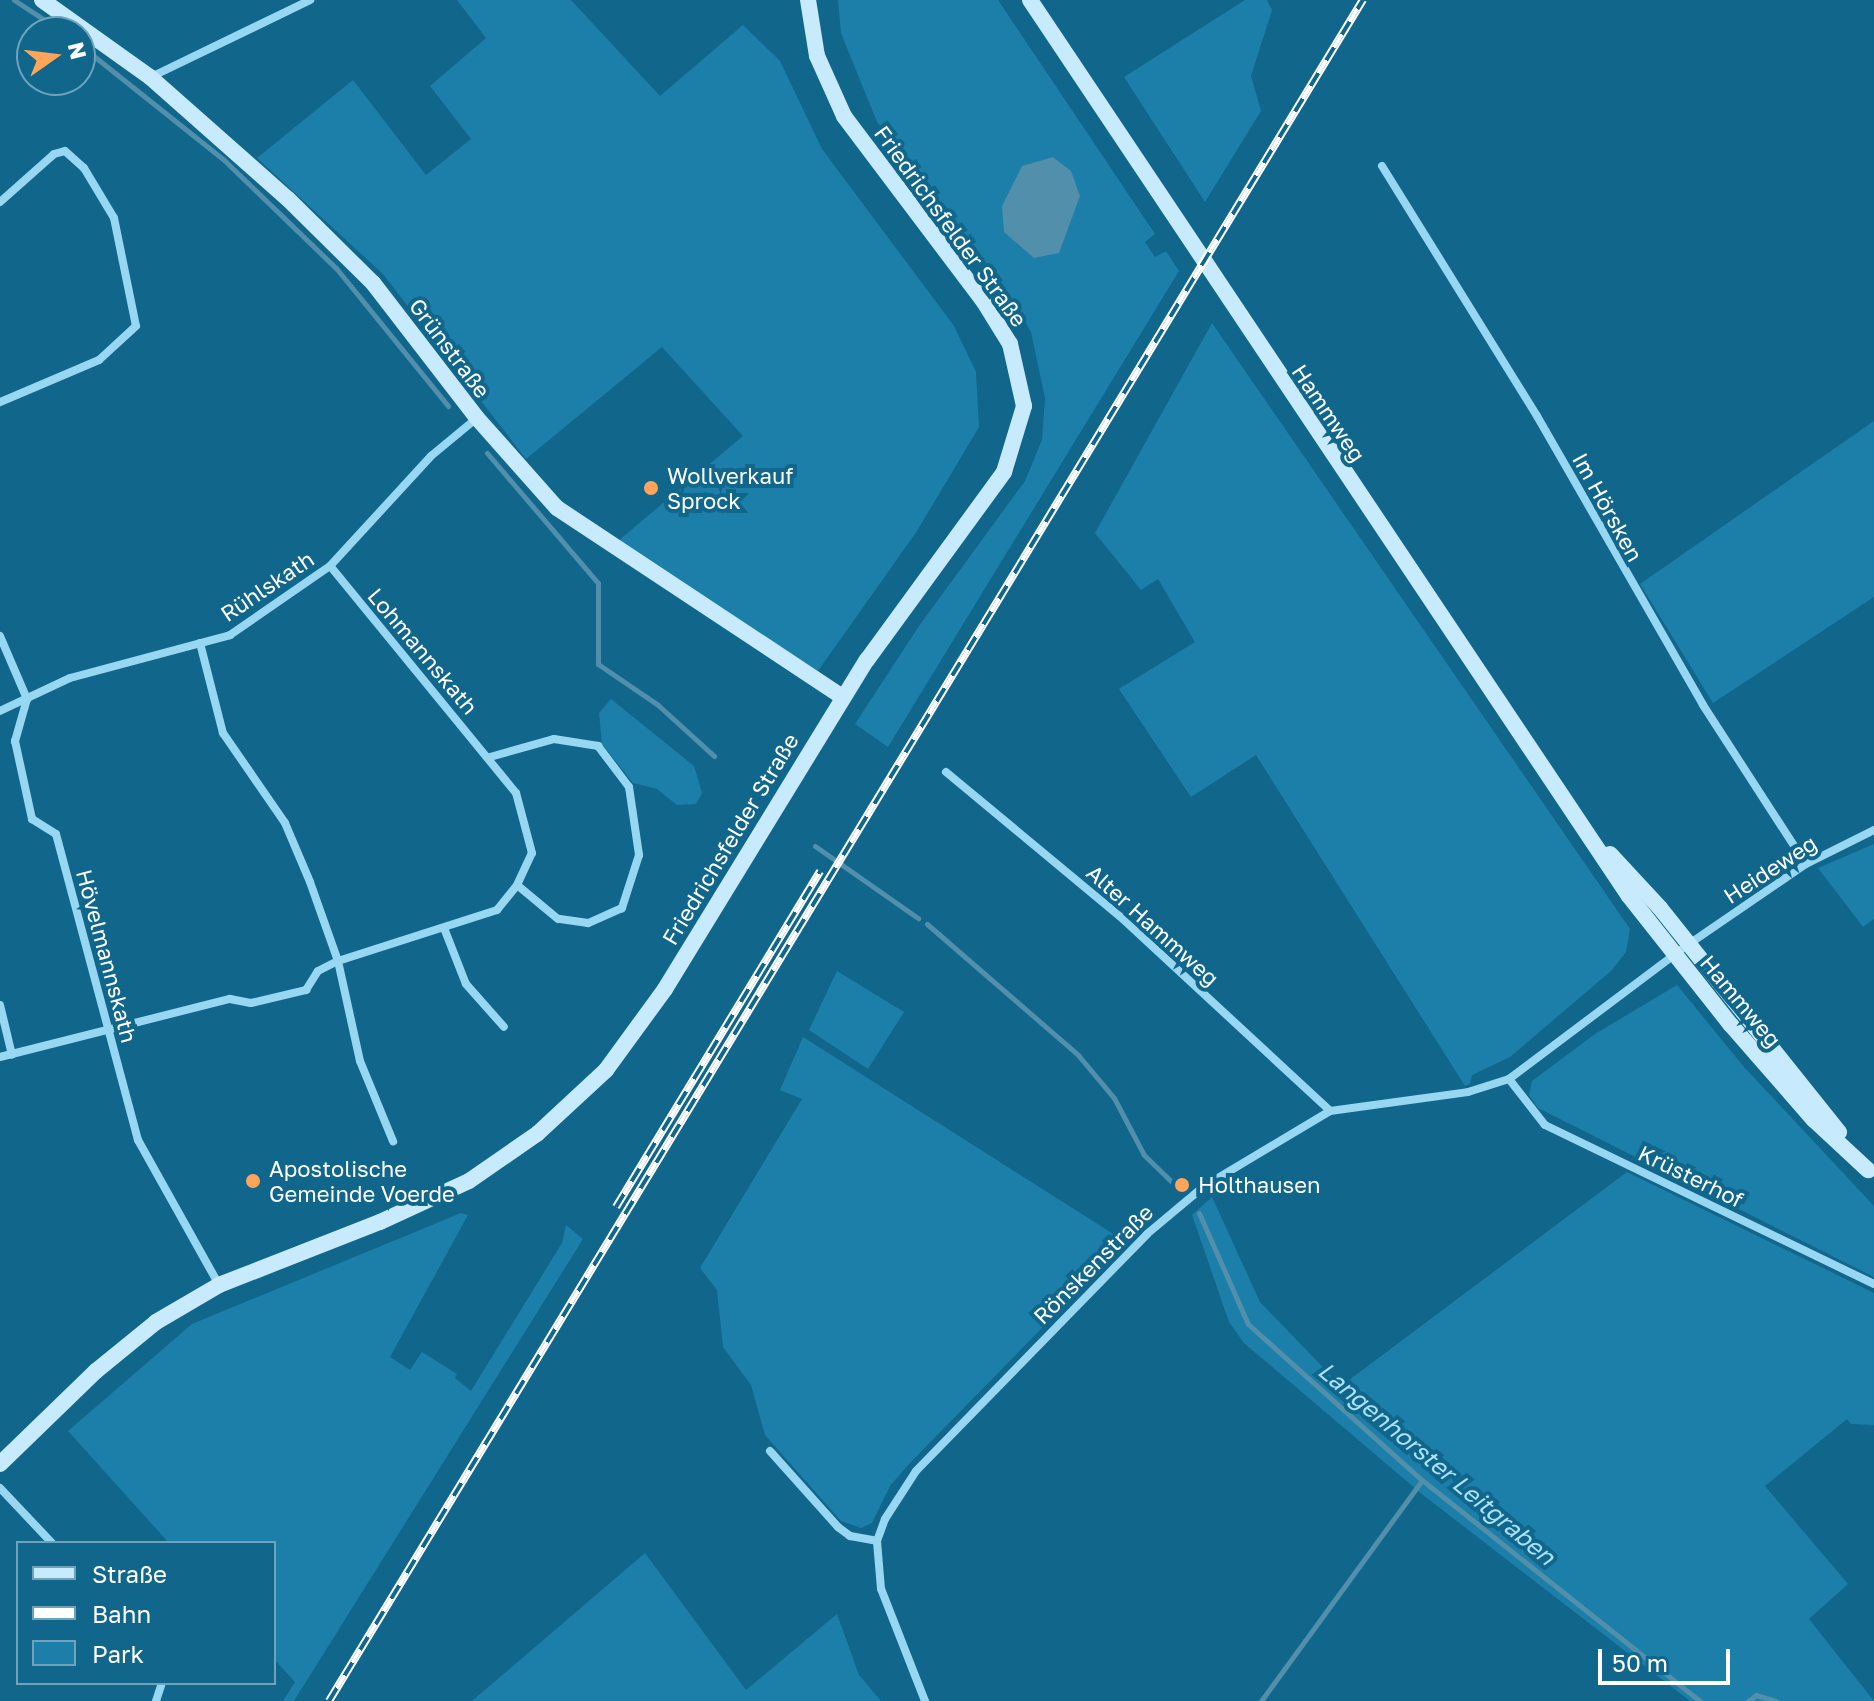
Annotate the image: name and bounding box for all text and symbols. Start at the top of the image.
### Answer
north arrow [16,16,96,96]
text: N [63,39,93,62]
street label: Friedrichsfelder Straße [869,120,1033,332]
street label: Grünstraße [404,293,496,403]
street label: Hammweg [1287,359,1371,467]
street label: Im Hörsken [1567,448,1649,566]
place label: Wollverkauf Sprock [667,462,793,514]
marker: Wollverkauf Sprock [642,479,660,497]
street label: Rühlskath [215,545,319,627]
street label: Lohmannskath [363,583,483,719]
street label: Friedrichsfelder Straße [656,728,804,950]
street label: Heideweg [1719,829,1821,909]
street label: Alter Hammweg [1082,859,1224,991]
street label: Hövelmannskath [71,866,143,1046]
street label: Hammweg [1695,950,1787,1052]
street label: Krüsterhof [1634,1139,1748,1213]
place label: Apostolische Gemeinde Voerde [269,1155,455,1206]
marker: Apostolische Gemeinde Voerde [244,1172,262,1190]
place label: Holthausen [1198,1172,1321,1198]
marker: Holthausen [1173,1176,1191,1194]
street label: Rönskenstraße [1028,1199,1158,1329]
water label: Langenhorster Leitgraben [1313,1356,1561,1570]
legend [16,1541,276,1685]
text: Straße [92,1559,167,1588]
text: Bahn [92,1599,151,1628]
scale bar [1602,1633,1734,1683]
text: Park [92,1639,144,1668]
text: 50 m [1612,1648,1668,1677]

